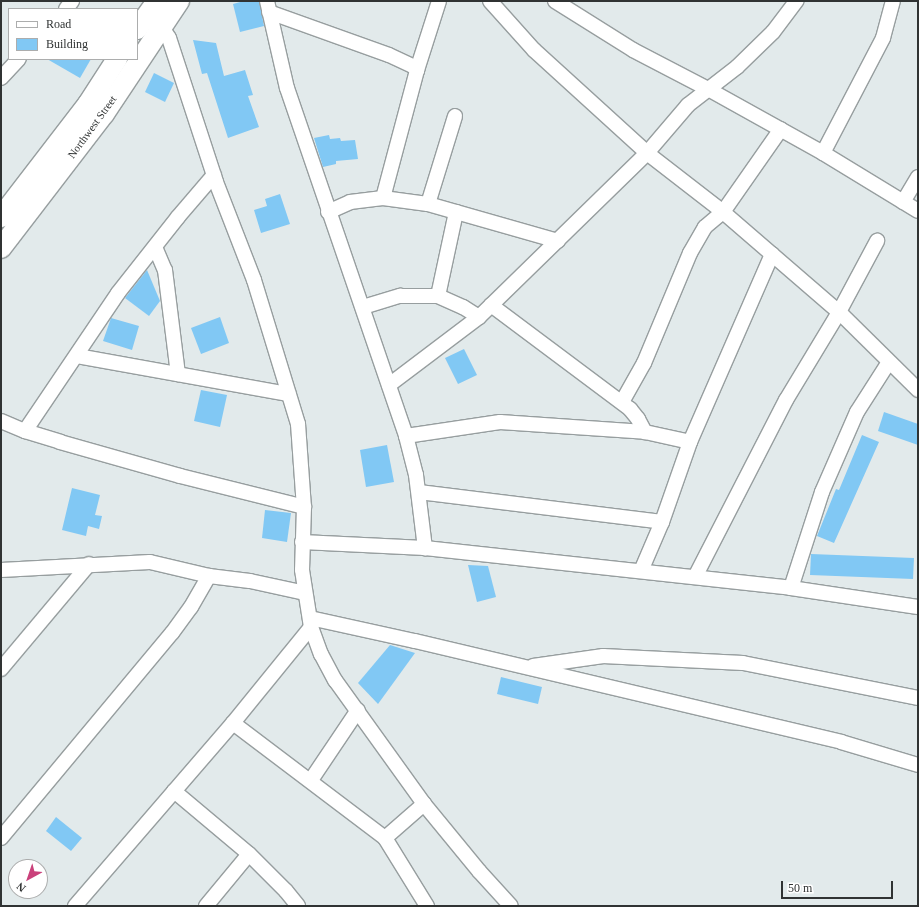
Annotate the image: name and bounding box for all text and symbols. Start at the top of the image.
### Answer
legend [8,8,138,60]
text: Road [46,17,71,31]
text: Building [46,37,88,51]
street label: Northwest Street [65,93,119,161]
north arrow [8,859,48,899]
scale bar [783,873,895,899]
text: N [14,880,28,895]
text: 50 m [788,881,812,895]

